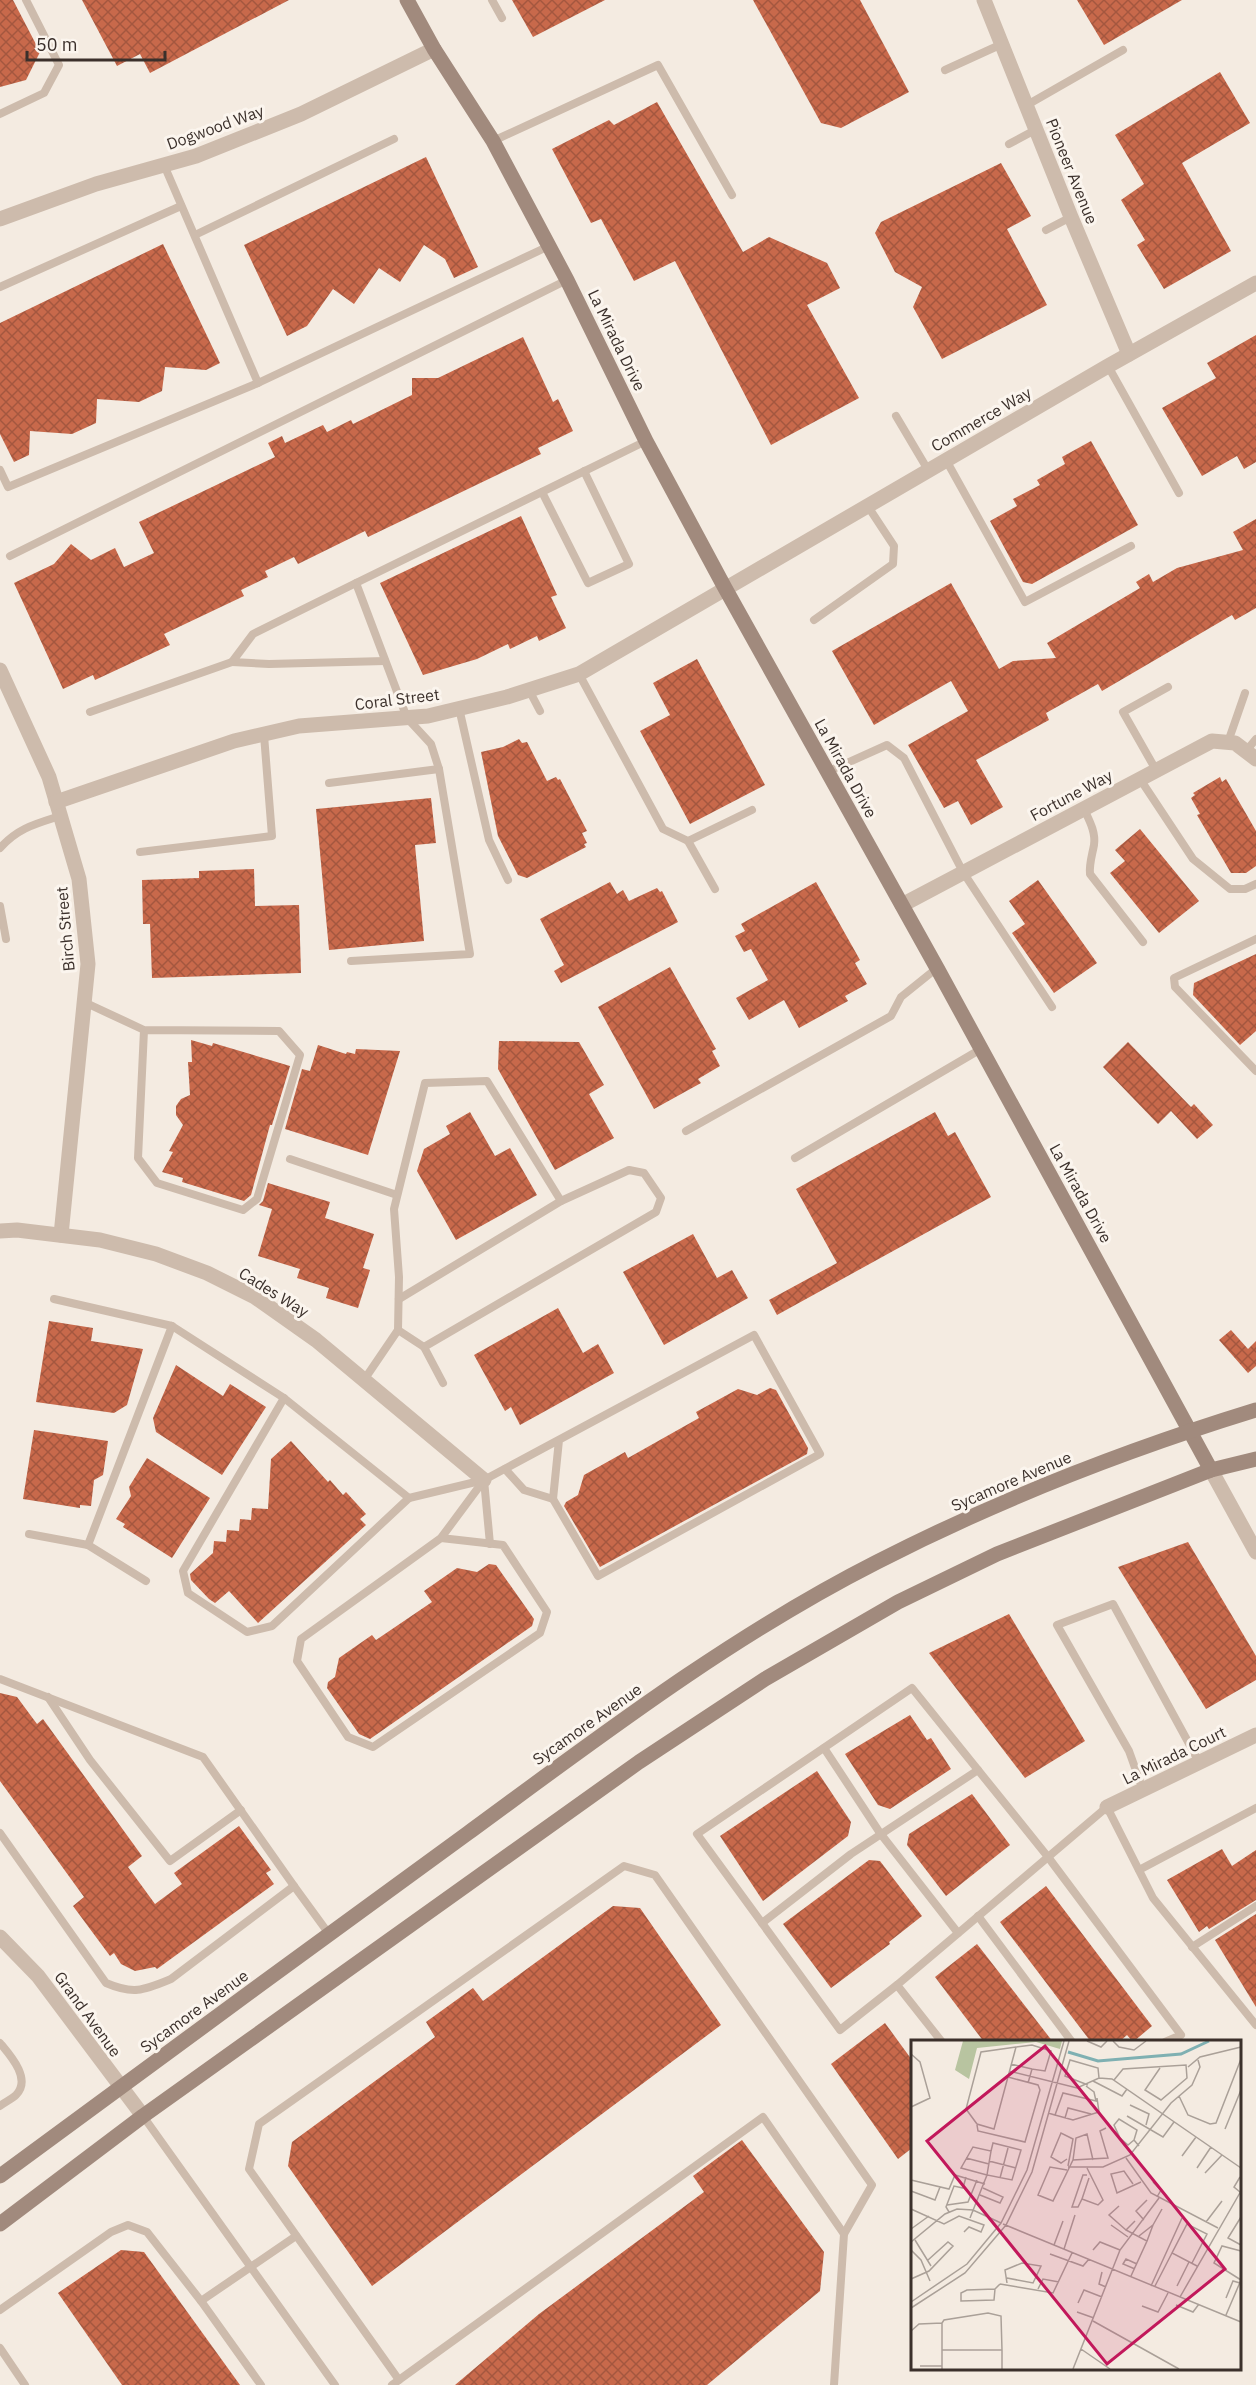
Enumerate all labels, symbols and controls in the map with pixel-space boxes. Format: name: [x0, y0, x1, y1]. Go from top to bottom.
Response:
scale bar: [27, 24, 165, 62]
text: 50 m: [36, 33, 78, 56]
street label: Dogwood Way: [164, 100, 266, 154]
street label: Pioneer Avenue: [1042, 115, 1102, 227]
street label: La Mirada Drive: [584, 286, 650, 394]
street label: Commerce Way: [927, 382, 1035, 456]
street label: Coral Street: [353, 684, 441, 714]
street label: La Mirada Drive: [810, 715, 882, 821]
street label: Fortune Way: [1026, 765, 1116, 825]
street label: Birch Street: [51, 886, 79, 972]
street label: La Mirada Drive: [1045, 1140, 1117, 1246]
street label: Cades Way: [235, 1263, 313, 1321]
street label: Sycamore Avenue: [948, 1447, 1074, 1515]
street label: Sycamore Avenue: [529, 1679, 646, 1769]
street label: La Mirada Court: [1119, 1721, 1229, 1789]
street label: Sycamore Avenue: [136, 1965, 252, 2057]
street label: Grand Avenue: [50, 1967, 126, 2061]
inset map: [911, 2040, 1241, 2370]

